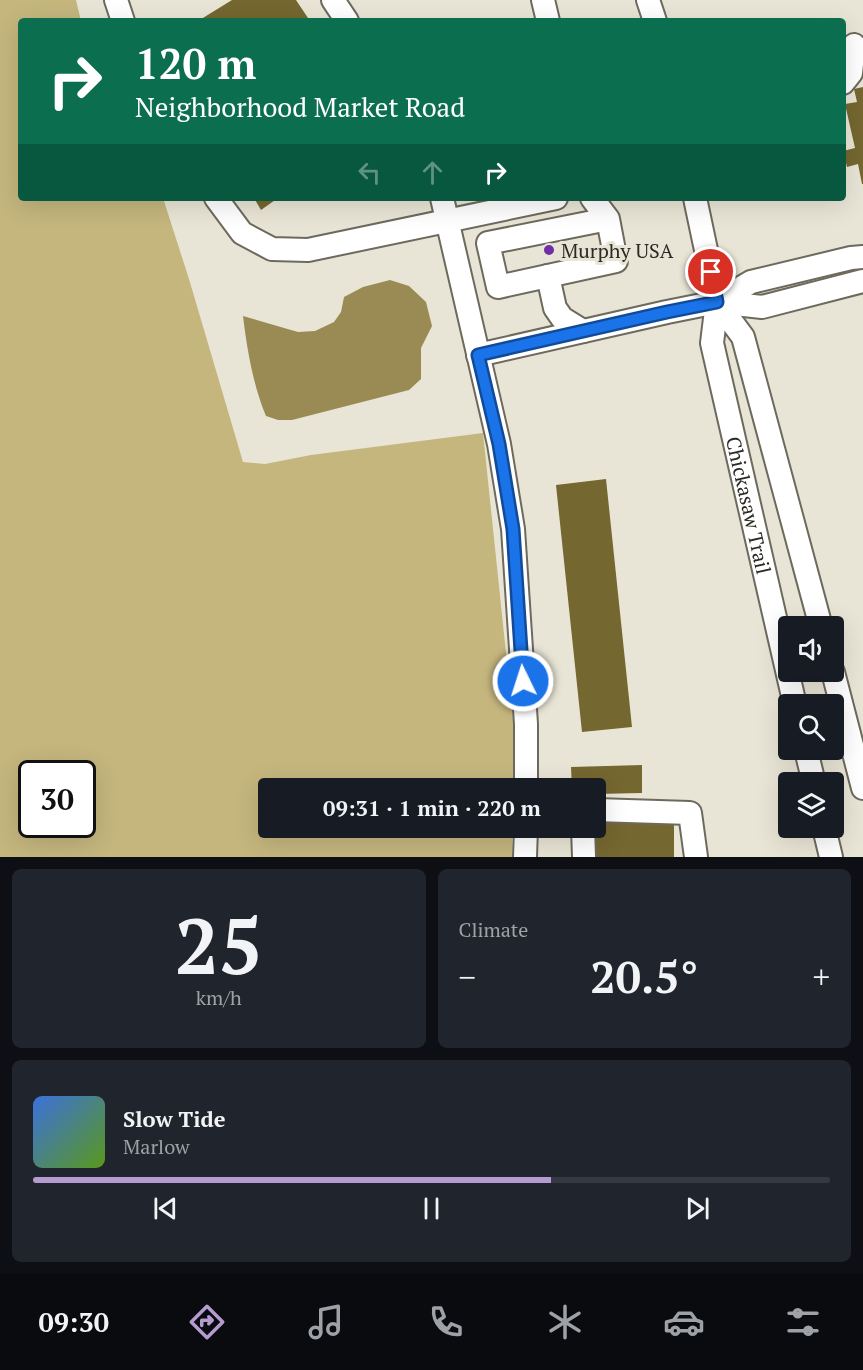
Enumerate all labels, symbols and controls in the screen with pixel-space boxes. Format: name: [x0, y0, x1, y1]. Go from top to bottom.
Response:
text: 120 m: [135, 35, 256, 91]
icon: right: [36, 42, 114, 120]
text: Neighborhood Market Road: [135, 89, 465, 125]
icon: left: [353, 156, 386, 189]
icon: ahead: [416, 156, 449, 189]
icon: right: [479, 156, 512, 189]
place label: Murphy USA: [561, 237, 674, 264]
marker: Murphy USA: [542, 243, 556, 257]
pin: [685, 246, 736, 297]
icon: arrive: [694, 255, 727, 288]
street label: Chickasaw Trail: [720, 434, 778, 577]
map controls: [778, 616, 844, 838]
button: sound: [778, 616, 844, 682]
position arrow: [491, 649, 555, 713]
button: search: [778, 694, 844, 760]
speed limit sign: 30: [18, 760, 96, 838]
button: layers: [778, 772, 844, 838]
text: 09:31 · 1 min · 220 m: [323, 793, 541, 822]
text: 25: [175, 893, 263, 996]
text: Climate: [459, 916, 528, 943]
text: 20.5°: [590, 946, 698, 1006]
text: −: [459, 955, 476, 998]
text: +: [812, 955, 830, 998]
text: km/h: [196, 984, 242, 1011]
text: Slow Tide: [123, 1104, 226, 1133]
text: Marlow: [123, 1133, 190, 1160]
icon: previous: [149, 1192, 182, 1225]
icon: pause: [415, 1192, 448, 1225]
icon: next: [681, 1192, 714, 1225]
icon: directions: [186, 1301, 228, 1343]
icon: music: [305, 1301, 347, 1343]
icon: phone: [425, 1301, 467, 1343]
icon: climate: [544, 1301, 586, 1343]
icon: car: [663, 1301, 705, 1343]
icon: filters: [782, 1301, 824, 1343]
text: 09:30: [39, 1304, 109, 1340]

